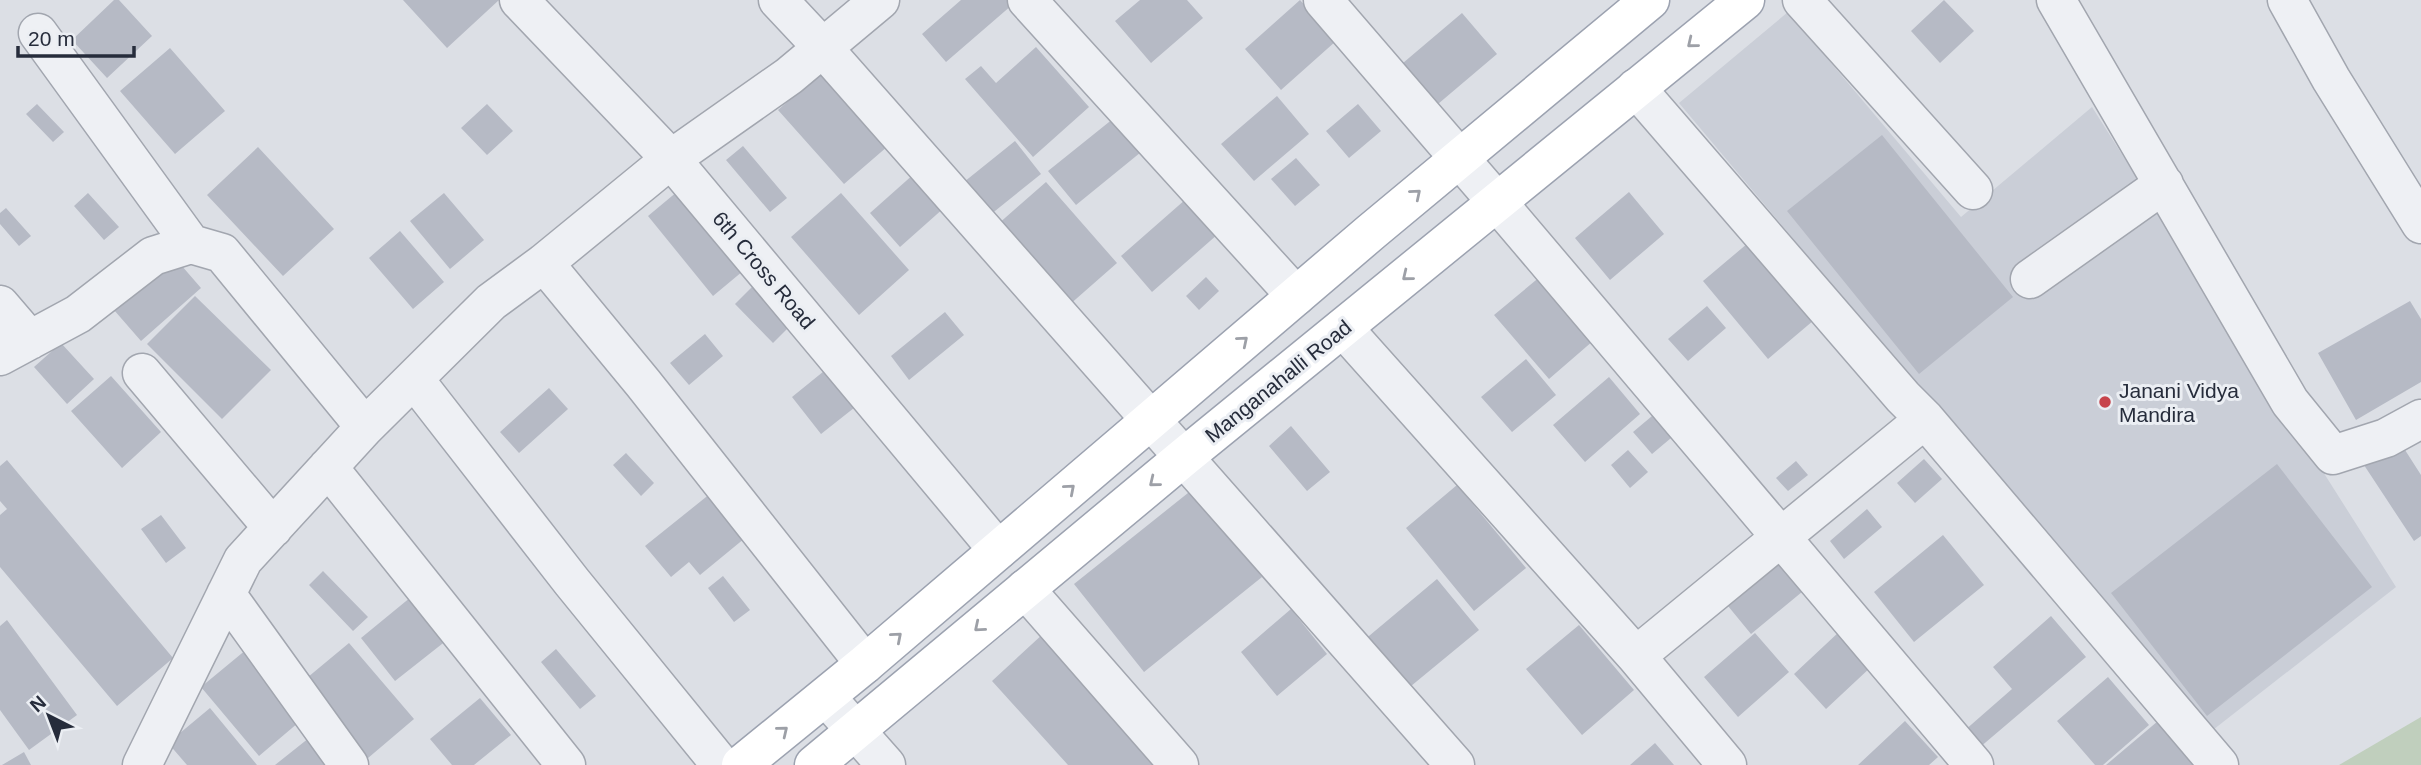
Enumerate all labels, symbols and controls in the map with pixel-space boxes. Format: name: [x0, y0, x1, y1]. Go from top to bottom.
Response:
scale bar: [18, 14, 133, 58]
text: 20 m: [28, 27, 75, 50]
one-way arrow: [1688, 35, 1701, 47]
one-way arrow: [1408, 190, 1421, 202]
street label: 6th Cross Road: [708, 207, 820, 333]
one-way arrow: [1402, 268, 1415, 280]
street label: Manganahalli Road: [1200, 315, 1356, 447]
one-way arrow: [1235, 337, 1248, 349]
place label: Janani Vidya Mandira: [2119, 379, 2239, 426]
marker: Janani Vidya Mandira: [2097, 394, 2113, 410]
one-way arrow: [1150, 473, 1162, 486]
one-way arrow: [1062, 485, 1075, 497]
one-way arrow: [975, 619, 988, 631]
one-way arrow: [889, 633, 902, 645]
north arrow: [14, 681, 84, 751]
text: N: [26, 691, 50, 716]
one-way arrow: [776, 726, 788, 739]

